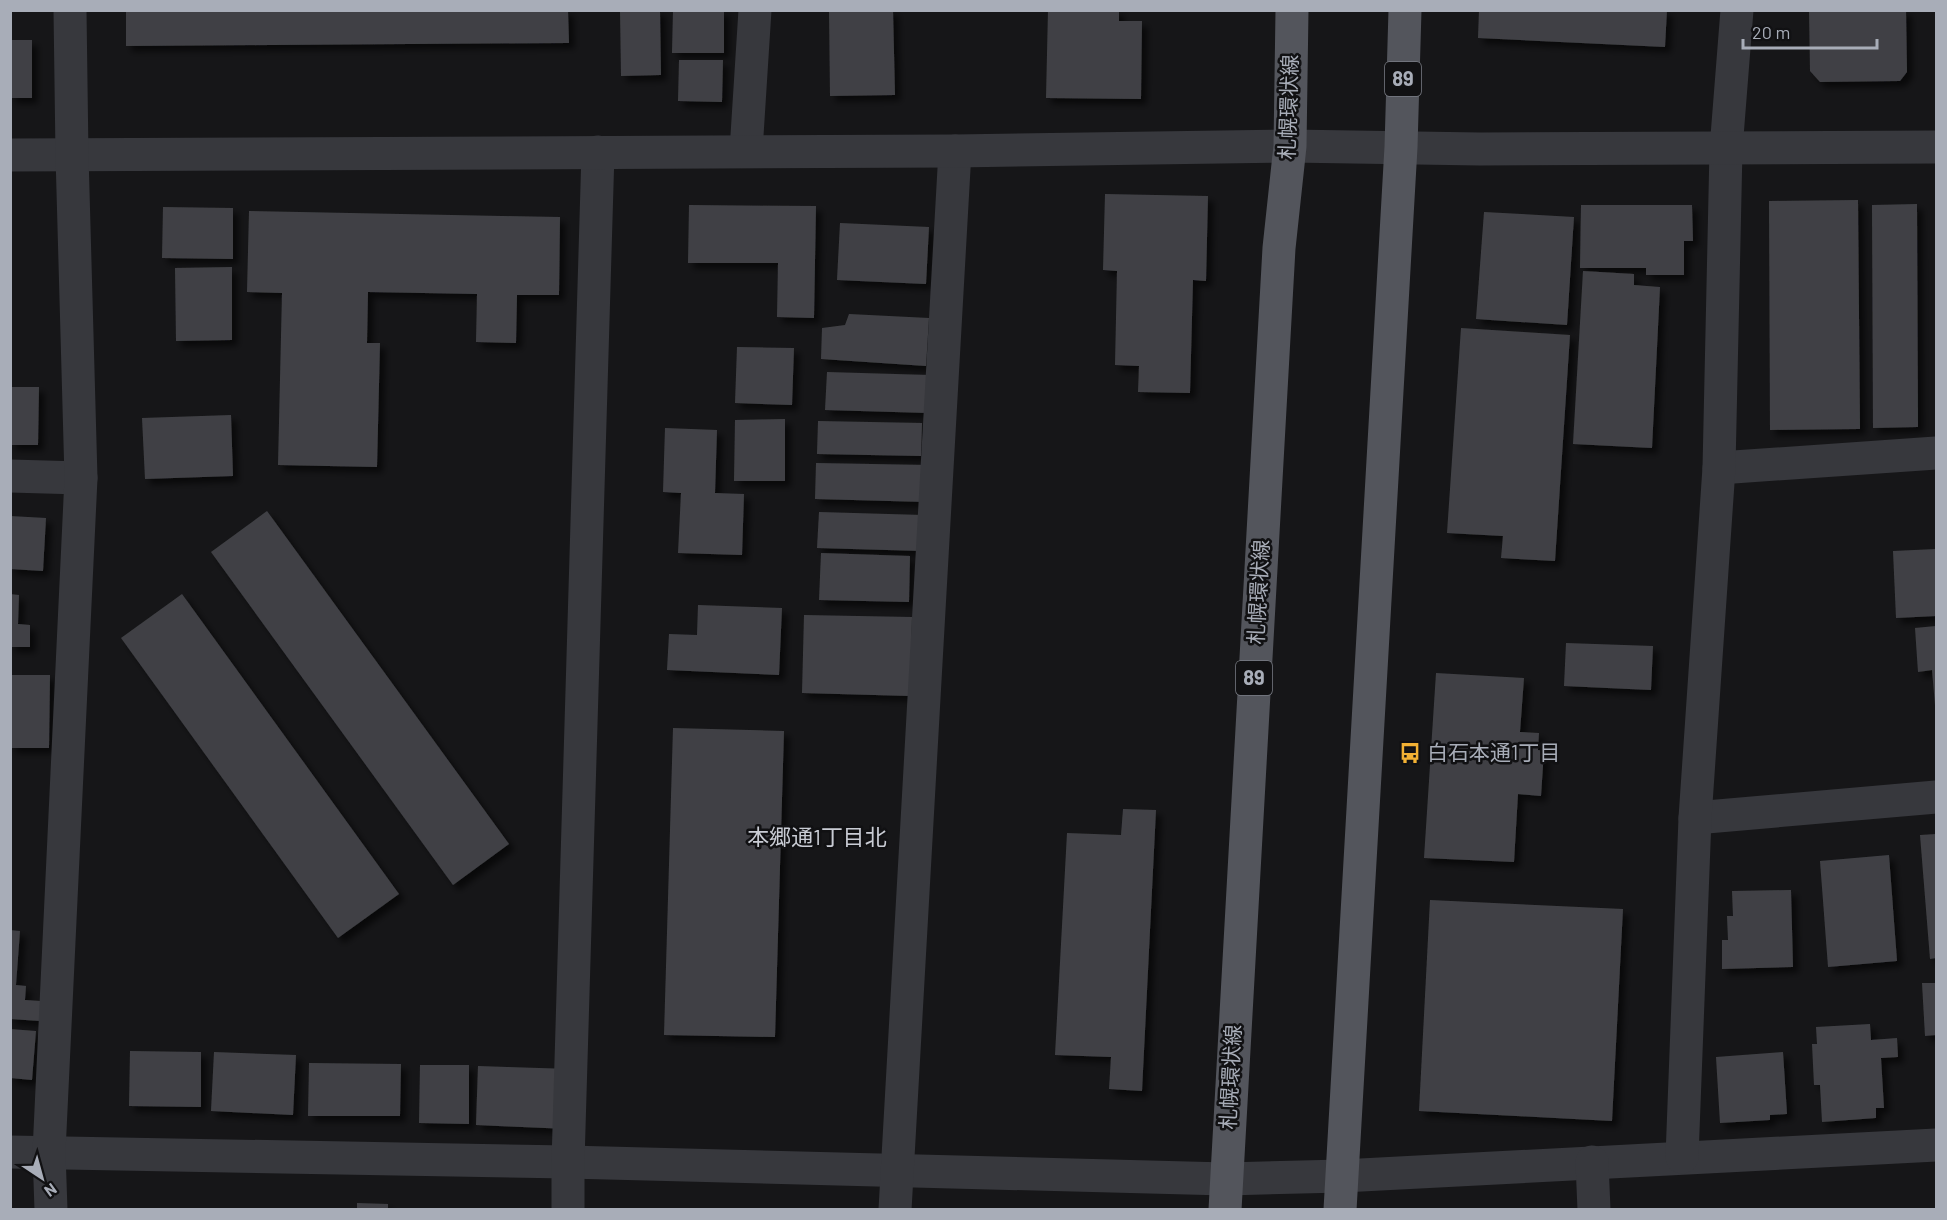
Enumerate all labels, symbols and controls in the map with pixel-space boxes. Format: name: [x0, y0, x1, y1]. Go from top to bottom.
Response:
scale bar: [1743, 12, 1876, 50]
text: 20 m: [1752, 21, 1790, 43]
street label: 札幌環状線: [1273, 54, 1302, 160]
road number: 89: [1385, 62, 1421, 96]
street label: 札幌環状線: [1242, 539, 1273, 645]
road number: 89: [1236, 661, 1272, 695]
place label: 白石本通1丁目: [1427, 739, 1560, 764]
bus stop icon: 白石本通1丁目: [1398, 741, 1422, 765]
district label: 本郷通1丁目北: [747, 823, 887, 849]
street label: 札幌環状線: [1214, 1024, 1245, 1130]
north arrow: [12, 1148, 72, 1208]
text: N: [41, 1180, 61, 1201]

